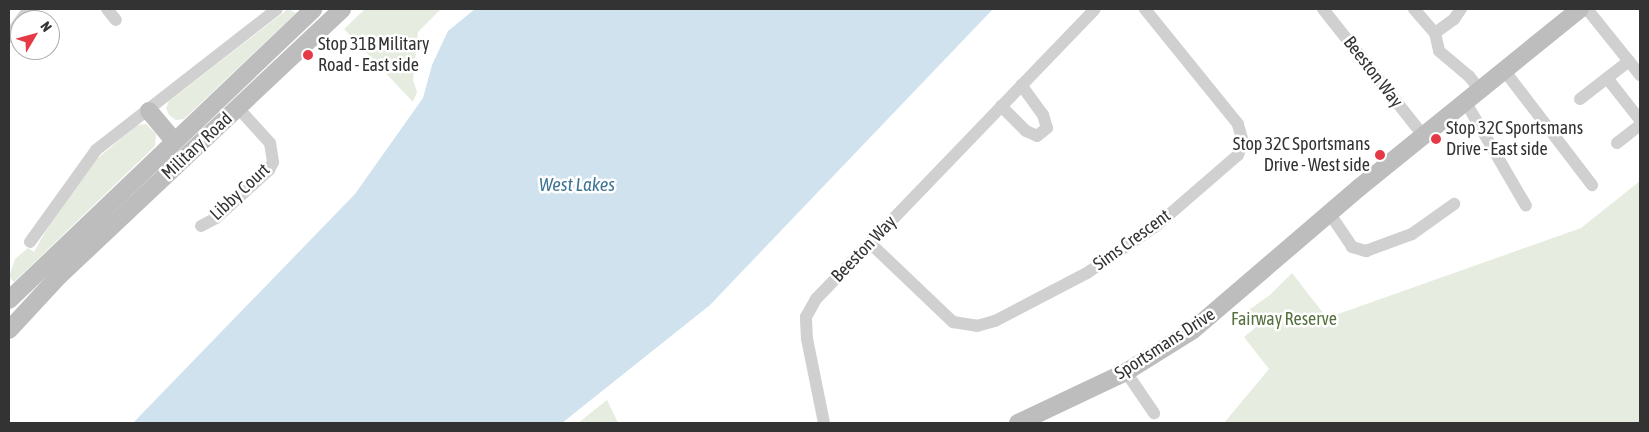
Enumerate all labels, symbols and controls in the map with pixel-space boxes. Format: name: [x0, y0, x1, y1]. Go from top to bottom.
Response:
north arrow: [10, 10, 60, 60]
text: N: [37, 18, 55, 35]
street label: Beeston Way: [1339, 32, 1407, 112]
place label: Stop 31B Military Road - East side: [318, 34, 429, 76]
marker: Stop 31B Military Road - East side: [302, 49, 314, 61]
street label: Military Road: [157, 108, 237, 184]
place label: Stop 32C Sportsmans Drive - East side: [1446, 118, 1583, 160]
marker: Stop 32C Sportsmans Drive - East side: [1430, 133, 1442, 145]
place label: Stop 32C Sportsmans Drive - West side: [1233, 134, 1370, 176]
marker: Stop 32C Sportsmans Drive - West side: [1374, 149, 1386, 161]
street label: Libby Court: [206, 159, 274, 225]
water label: West Lakes: [539, 174, 615, 196]
street label: Sims Crescent: [1089, 205, 1175, 275]
street label: Beeston Way: [827, 211, 901, 287]
street label: Sportsmans Drive: [1111, 304, 1219, 384]
park label: Fairway Reserve: [1231, 308, 1337, 330]

